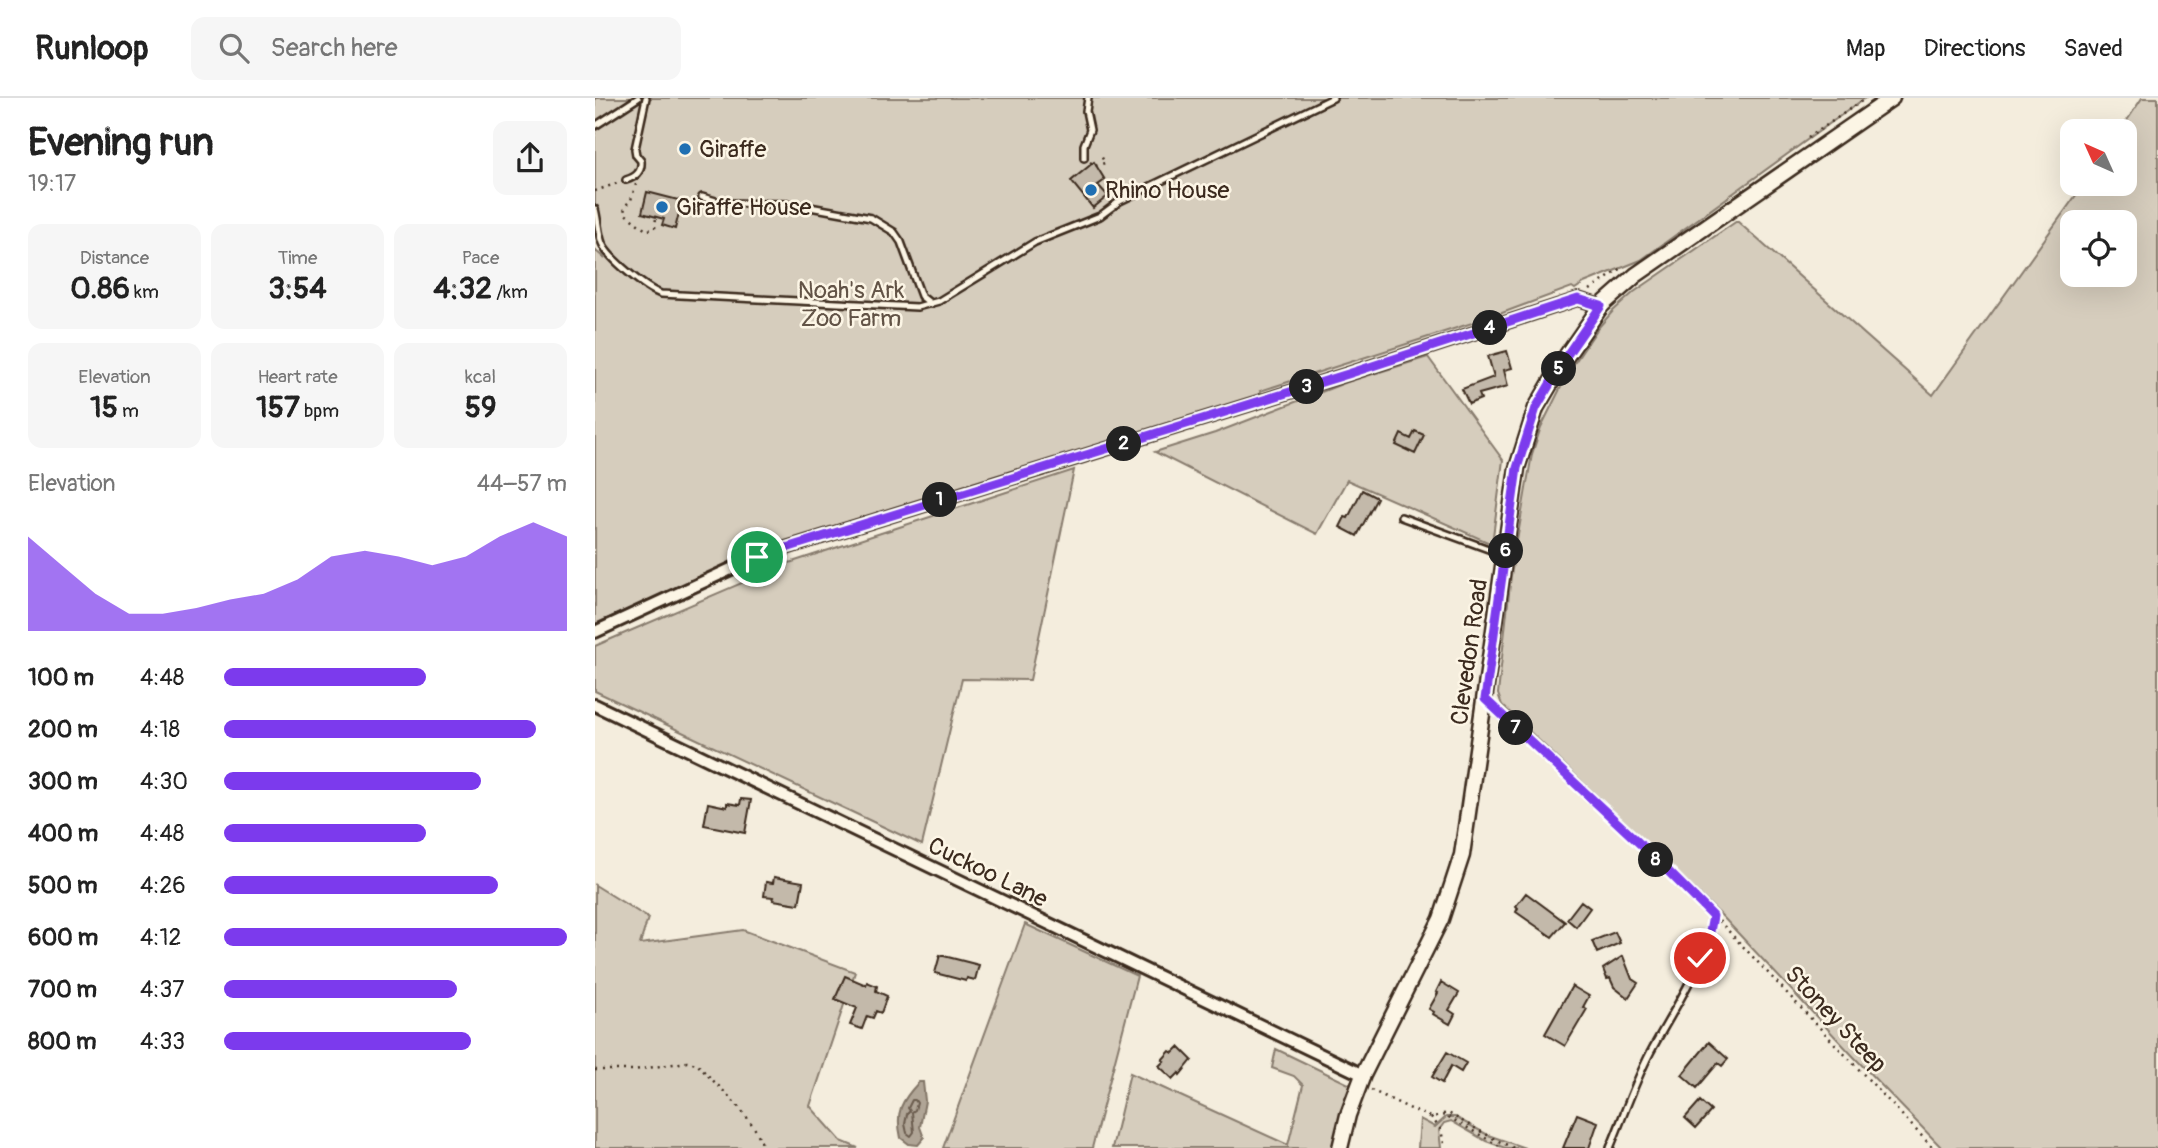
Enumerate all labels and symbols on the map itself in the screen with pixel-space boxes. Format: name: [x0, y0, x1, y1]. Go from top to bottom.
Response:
north arrow: [2060, 119, 2137, 196]
place label: Giraffe: [699, 135, 767, 164]
marker: Giraffe: [677, 141, 693, 157]
place label: Rhino House: [1105, 176, 1229, 205]
marker: Rhino House: [1083, 182, 1099, 198]
place label: Giraffe House: [676, 193, 812, 222]
marker: Giraffe House: [654, 199, 670, 215]
park label: Noah's Ark Zoo Farm: [798, 276, 904, 333]
pin: 4: [1473, 310, 1507, 345]
pin: 5: [1541, 352, 1577, 386]
pin: 3: [1289, 370, 1325, 404]
pin: 2: [1107, 426, 1141, 462]
pin: 1: [923, 482, 957, 518]
pin: [727, 527, 787, 587]
pin: 6: [1489, 533, 1523, 568]
street label: Clevedon Road: [1445, 577, 1494, 727]
pin: 7: [1499, 710, 1534, 746]
street label: Cuckoo Lane: [923, 831, 1052, 914]
pin: 8: [1639, 842, 1673, 878]
pin: [1670, 928, 1730, 988]
street label: Stoney Steep: [1779, 960, 1893, 1079]

